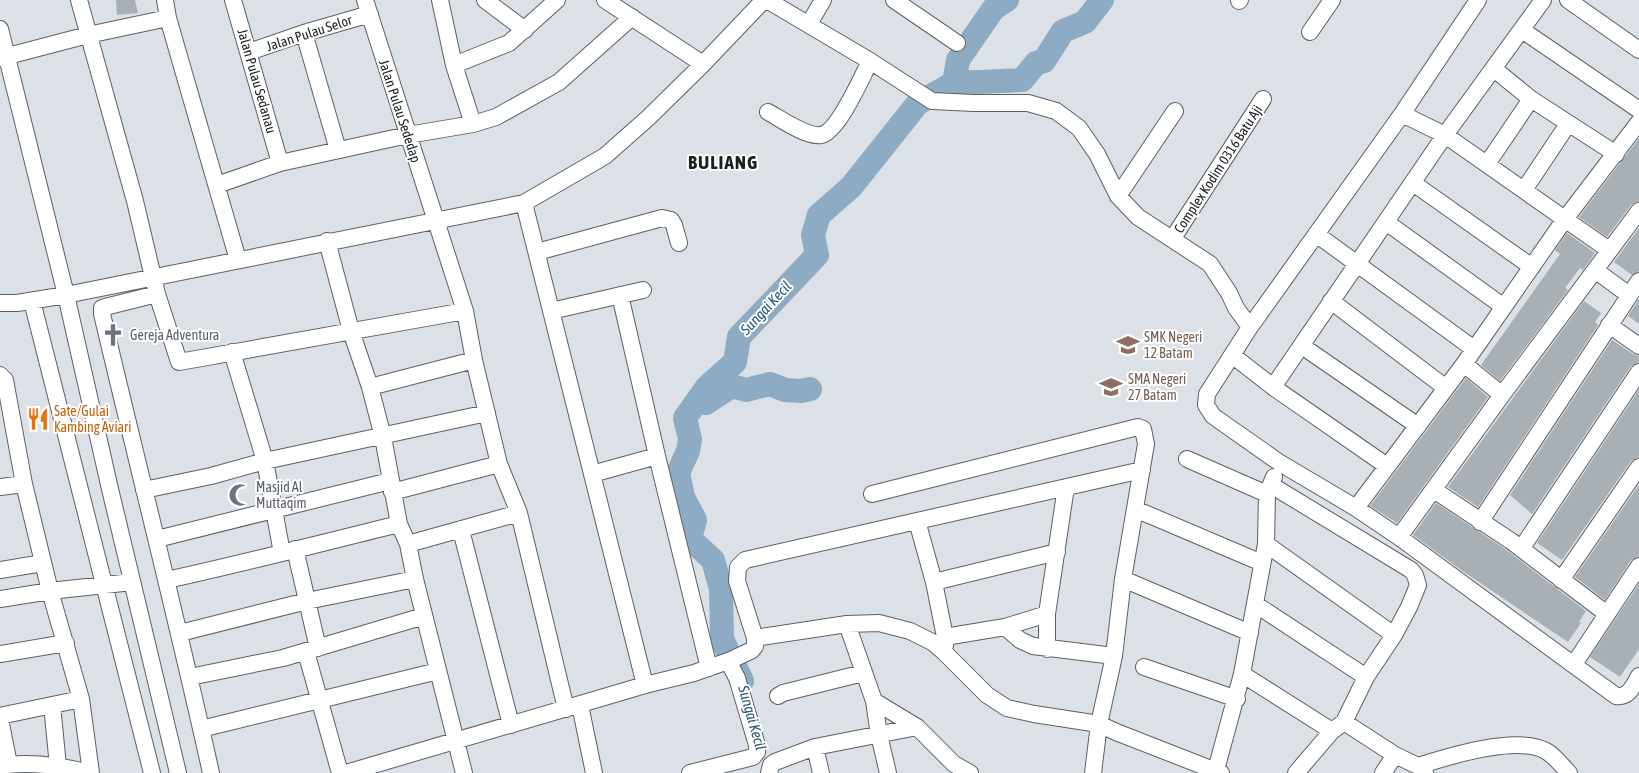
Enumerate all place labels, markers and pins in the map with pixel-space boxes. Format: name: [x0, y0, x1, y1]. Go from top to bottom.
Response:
church icon: Gereja Adventura: [100, 322, 126, 348]
place label: Gereja Adventura: [130, 327, 219, 343]
place label: SMK Negeri 12 Batam: [1144, 329, 1202, 361]
school or university icon: SMK Negeri 12 Batam: [1115, 332, 1141, 358]
place label: SMA Negeri 27 Batam: [1128, 371, 1186, 403]
school or university icon: SMA Negeri 27 Batam: [1098, 374, 1124, 400]
place label: Sate/Gulai Kambing Aviari: [54, 403, 131, 435]
restaurant icon: Sate/Gulai Kambing Aviari: [25, 406, 51, 432]
place label: Masjid Al Muttaqim: [256, 479, 307, 511]
mosque icon: Masjid Al Muttaqim: [227, 482, 253, 508]

